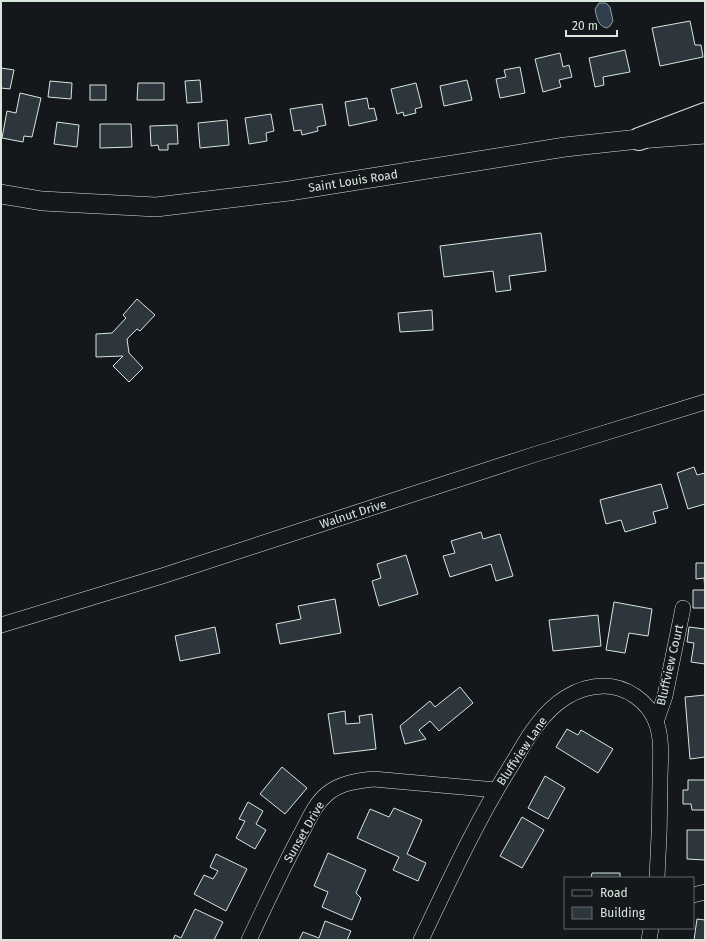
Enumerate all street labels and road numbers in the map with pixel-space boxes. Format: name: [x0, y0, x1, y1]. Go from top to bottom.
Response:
street label: Saint Louis Road: [307, 167, 399, 195]
street label: Walnut Drive: [318, 497, 388, 531]
street label: Bluffview Court: [654, 622, 686, 707]
street label: Bluffview Lane: [494, 714, 550, 788]
street label: Sunset Drive: [281, 799, 327, 865]

